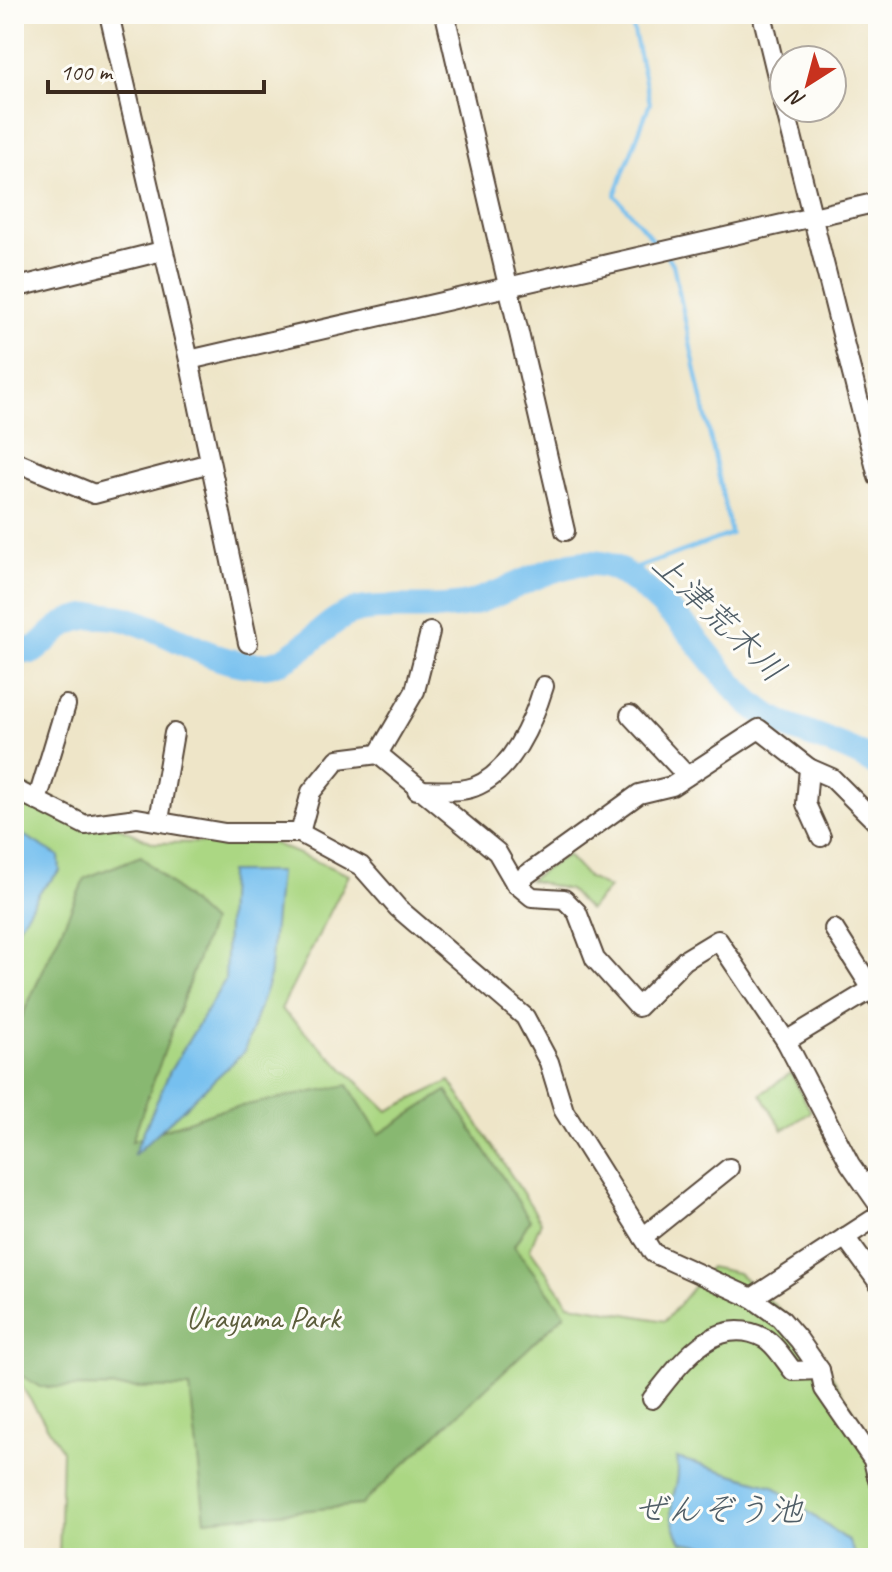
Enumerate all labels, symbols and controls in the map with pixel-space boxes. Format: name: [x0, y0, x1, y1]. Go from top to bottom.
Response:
scale bar: [48, 44, 264, 94]
north arrow: [768, 44, 848, 124]
text: 100 m: [60, 57, 114, 87]
text: N: [780, 82, 811, 115]
water label: 上津荒木川: [643, 542, 795, 692]
park label: Urayama Park: [186, 1297, 343, 1338]
water label: ぜんぞう池: [633, 1488, 804, 1531]

